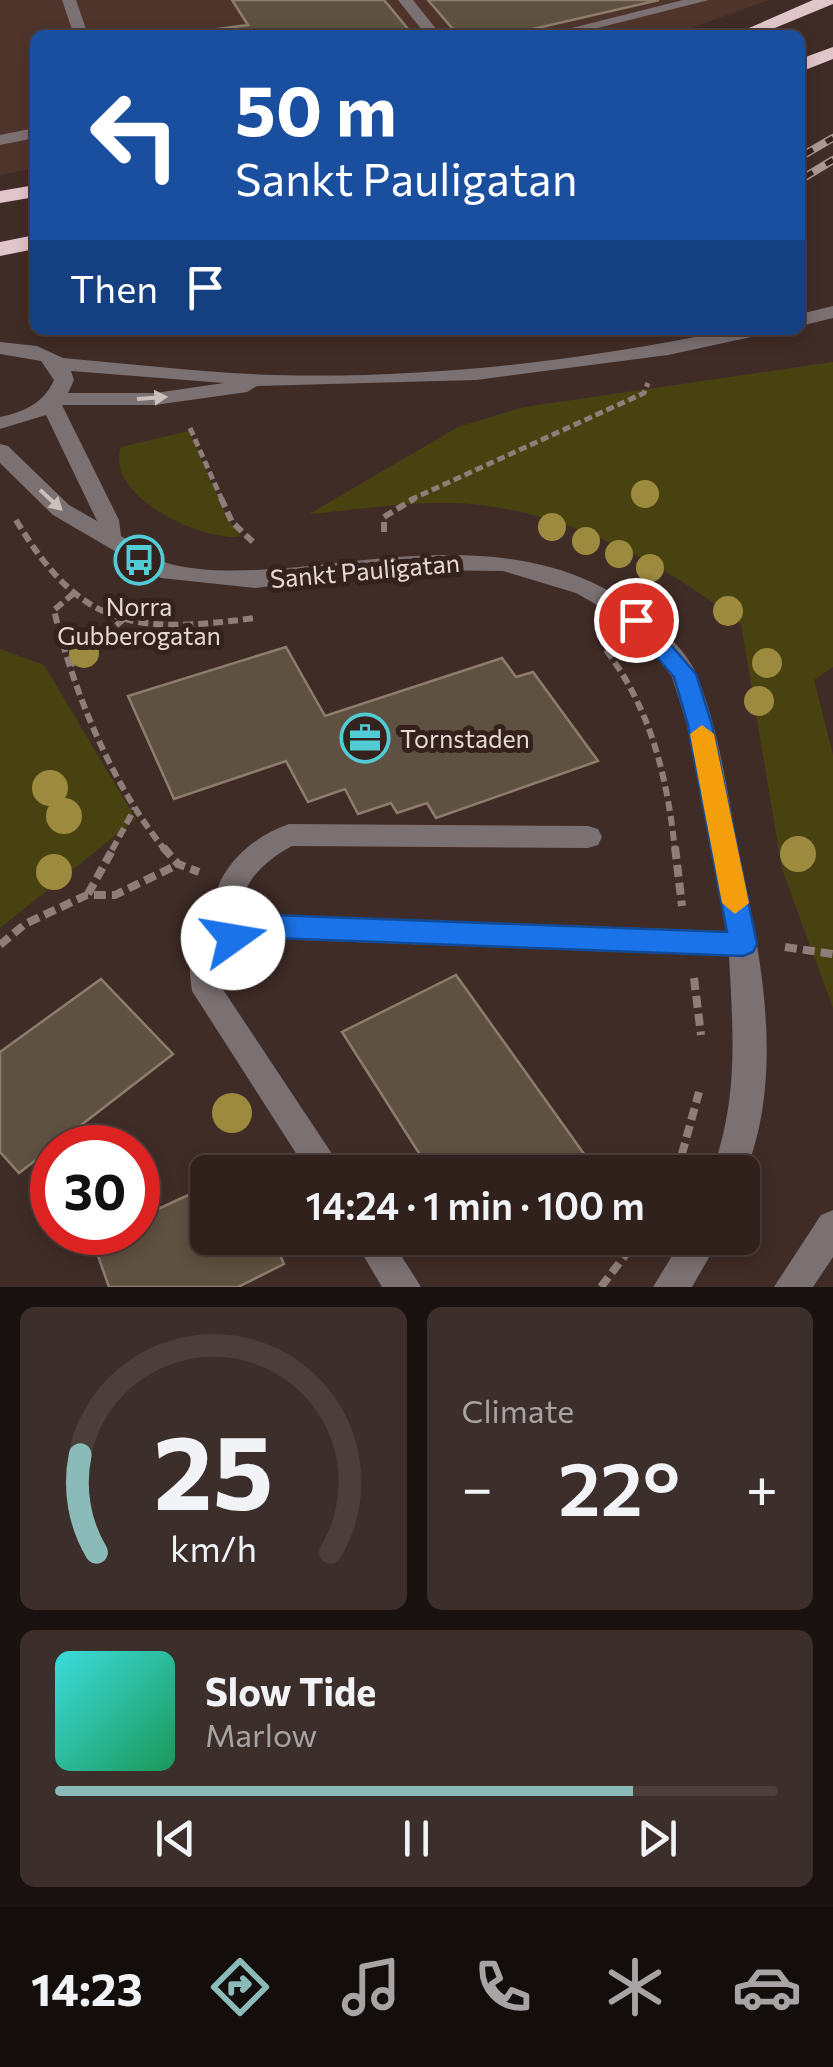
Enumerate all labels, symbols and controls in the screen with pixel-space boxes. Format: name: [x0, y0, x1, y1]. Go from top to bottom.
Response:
text: 50 m: [235, 65, 397, 150]
icon: left: [70, 70, 200, 200]
text: Sankt Pauligatan: [235, 150, 577, 205]
icon: arrive: [178, 260, 233, 315]
text: Then: [70, 264, 158, 311]
one-way arrow: [137, 390, 169, 406]
one-way arrow: [39, 488, 63, 511]
bus stop icon: Norra Gubberogatan: [113, 534, 165, 586]
street label: Sankt Pauligatan: [269, 547, 461, 593]
pin: [594, 578, 679, 663]
place label: Norra Gubberogatan: [57, 591, 221, 650]
icon: arrive: [609, 593, 664, 648]
office icon: Tornstaden: [339, 712, 391, 764]
place label: Tornstaden: [400, 723, 530, 753]
position arrow: [181, 886, 285, 990]
speed limit sign: 30: [30, 1125, 160, 1255]
text: 14:24 · 1 min · 100 m: [305, 1181, 645, 1228]
text: Climate: [462, 1390, 574, 1430]
text: 25: [153, 1404, 273, 1531]
text: 22°: [558, 1440, 680, 1531]
text: −: [462, 1452, 493, 1519]
text: +: [746, 1452, 778, 1519]
text: km/h: [170, 1526, 257, 1569]
text: Slow Tide: [205, 1667, 376, 1714]
text: Marlow: [205, 1714, 317, 1754]
icon: previous: [148, 1811, 203, 1866]
icon: pause: [389, 1811, 444, 1866]
icon: next: [630, 1811, 685, 1866]
icon: directions: [205, 1952, 275, 2022]
icon: music: [336, 1952, 406, 2022]
icon: phone: [468, 1952, 538, 2022]
icon: climate: [600, 1952, 670, 2022]
icon: car: [732, 1952, 802, 2022]
text: 14:23: [31, 1960, 143, 2015]

